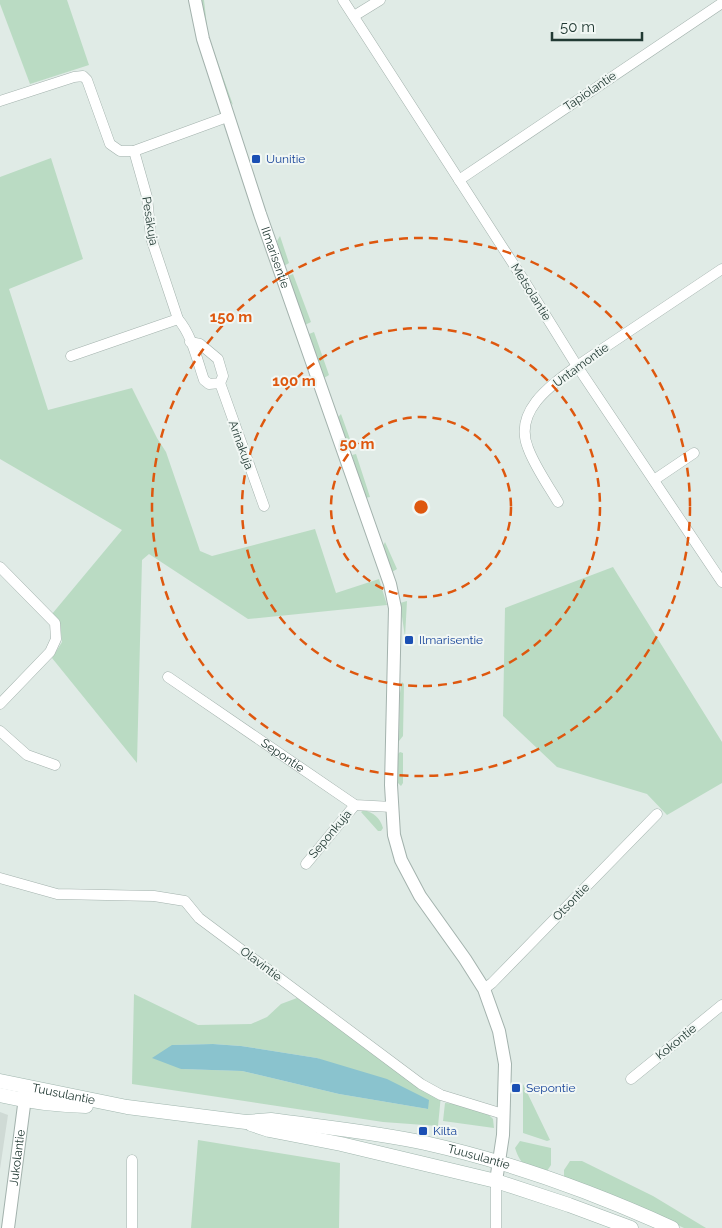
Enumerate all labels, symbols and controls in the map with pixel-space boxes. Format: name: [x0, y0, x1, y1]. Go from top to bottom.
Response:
scale bar: [552, 10, 642, 42]
text: 50 m: [560, 18, 595, 36]
street label: Tapiolantie: [561, 68, 619, 114]
place label: Uunitie: [266, 152, 305, 166]
marker: Uunitie: [250, 153, 262, 165]
street label: Pesäkuja: [139, 195, 161, 247]
street label: Ilmarisentie: [258, 225, 293, 290]
street label: Metsolantie: [508, 261, 554, 323]
text: 150 m: [210, 308, 252, 326]
street label: Untamontie: [550, 340, 612, 390]
text: 100 m: [272, 372, 316, 390]
street label: Arinakuja: [226, 419, 256, 471]
text: 50 m: [339, 435, 375, 453]
centre of rings: [412, 498, 430, 516]
place label: Ilmarisentie: [419, 633, 483, 647]
marker: Ilmarisentie: [403, 634, 415, 646]
street label: Sepontie: [258, 736, 307, 775]
street label: Seponkuja: [306, 807, 354, 861]
street label: Otsontie: [550, 880, 592, 924]
street label: Olavintie: [238, 944, 284, 984]
street label: Kokontie: [653, 1021, 699, 1063]
street label: Tuusulantie: [31, 1081, 96, 1107]
place label: Sepontie: [526, 1081, 576, 1095]
marker: Sepontie: [510, 1082, 522, 1094]
place label: Kilta: [433, 1124, 457, 1138]
marker: Kilta: [417, 1125, 429, 1137]
street label: Jukolantie: [7, 1129, 28, 1187]
street label: Tuusulantie: [446, 1142, 512, 1172]

